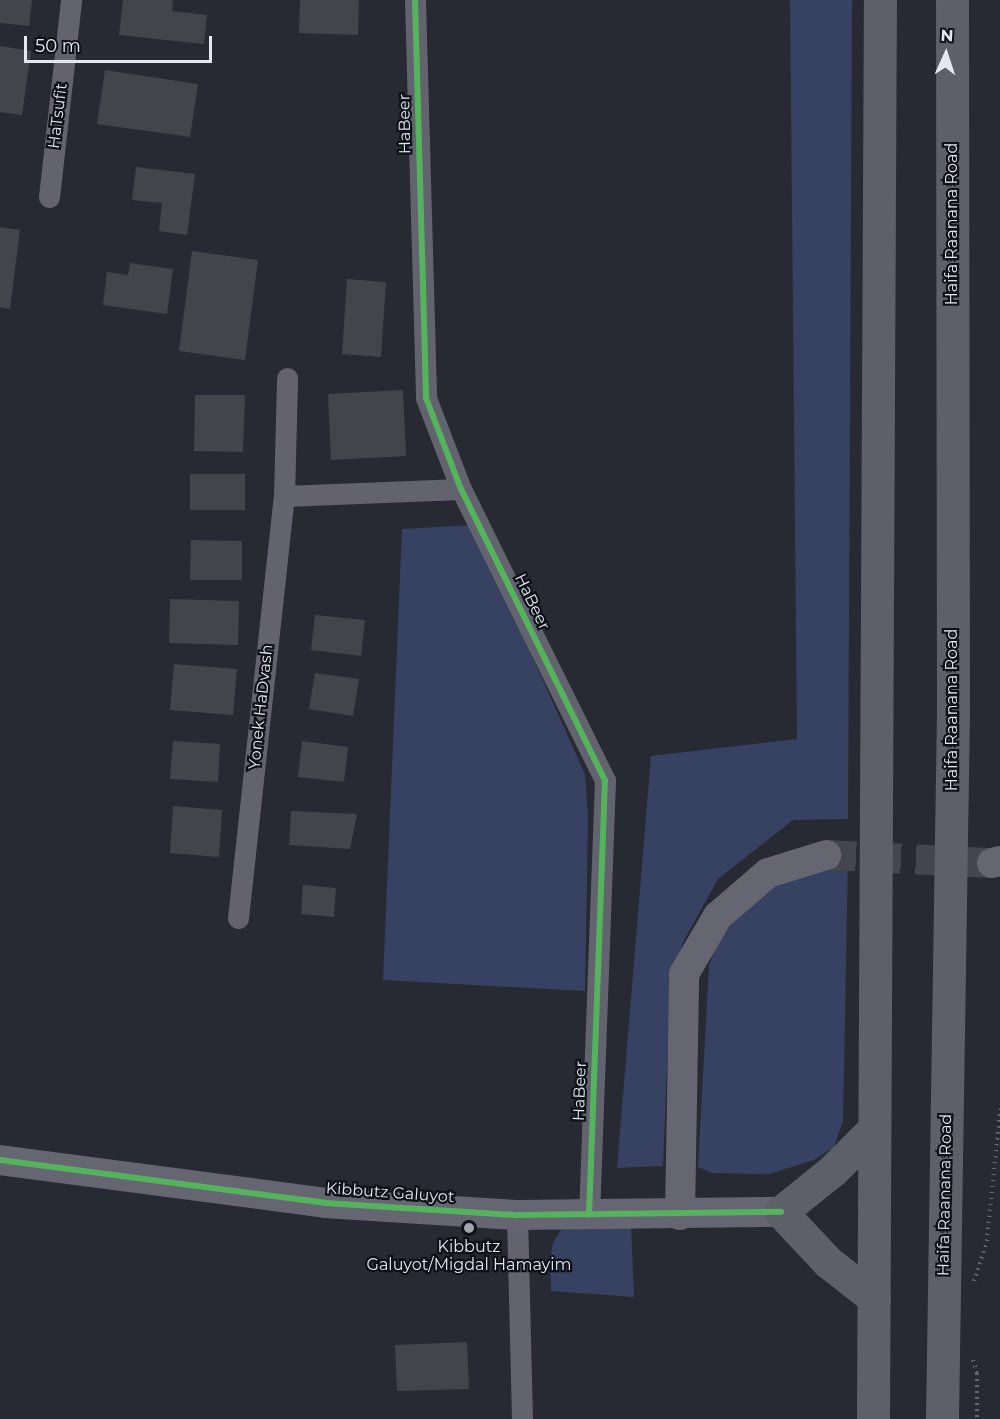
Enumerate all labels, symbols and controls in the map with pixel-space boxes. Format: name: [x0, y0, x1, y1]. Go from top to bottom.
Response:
scale bar: [27, 24, 214, 62]
north arrow: [916, 24, 976, 84]
text: N: [940, 26, 954, 45]
text: 50 m: [35, 35, 81, 57]
street label: HaTsufit: [44, 82, 72, 150]
street label: HaBeer: [395, 94, 415, 154]
street label: Haifa Raanana Road: [942, 143, 962, 305]
street label: HaBeer: [510, 571, 554, 633]
street label: Haifa Raanana Road: [942, 629, 962, 791]
street label: Yonek HaDvash: [245, 644, 277, 770]
street label: HaBeer: [569, 1061, 591, 1121]
street label: Haifa Raanana Road: [934, 1114, 956, 1276]
street label: Kibbutz Galuyot: [325, 1179, 455, 1207]
marker: Kibbutz Galuyot/Migdal Hamayim: [462, 1221, 476, 1235]
place label: Kibbutz Galuyot/Migdal Hamayim: [367, 1237, 571, 1275]

